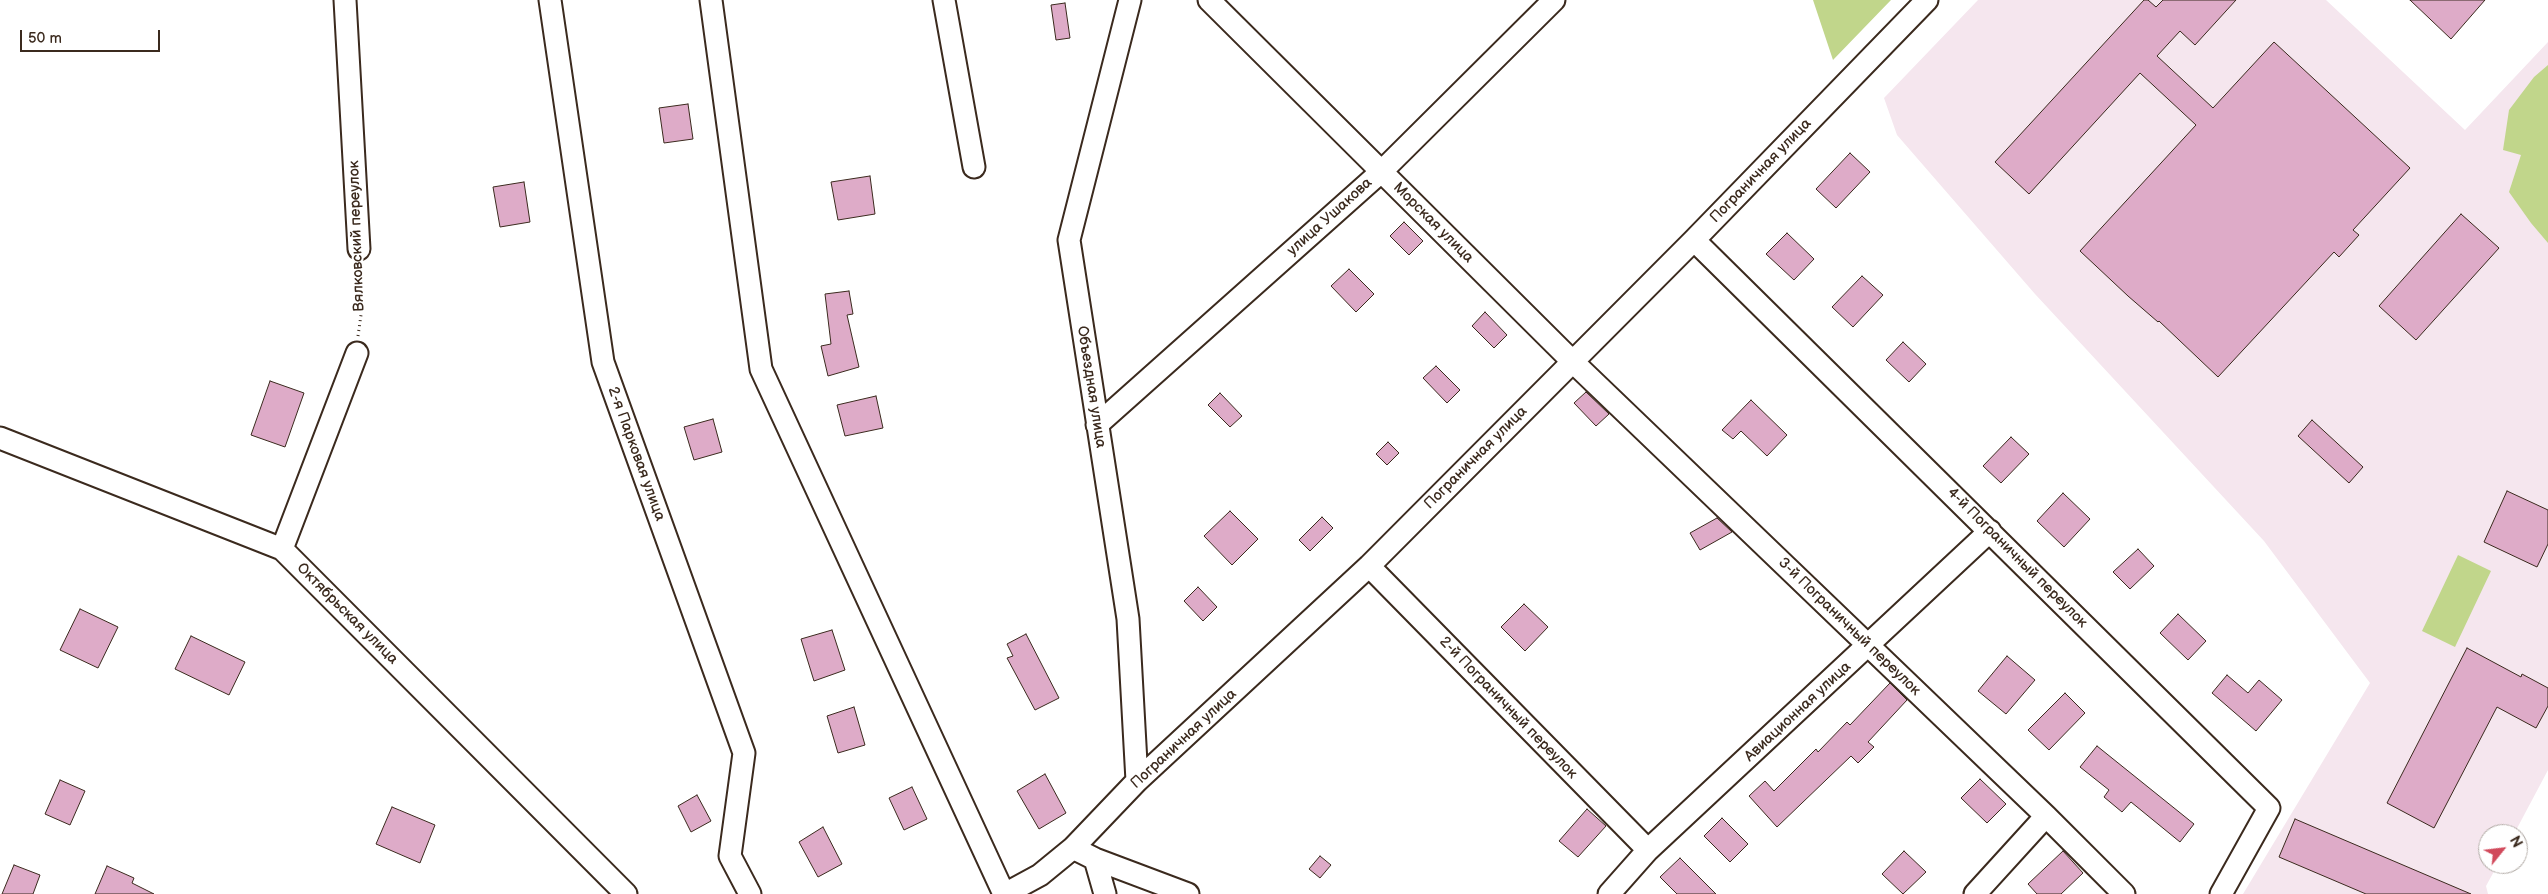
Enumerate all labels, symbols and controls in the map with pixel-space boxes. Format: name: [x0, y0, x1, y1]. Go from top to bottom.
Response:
scale bar: [22, 20, 162, 52]
text: 50 m: [28, 29, 62, 48]
street label: Пограничная улица: [1707, 115, 1815, 227]
street label: Вялковский переулок: [345, 160, 369, 312]
street label: улица Ушакова: [1284, 174, 1376, 260]
street label: Морская улица: [1389, 179, 1477, 267]
street label: Объездная улица: [1072, 325, 1110, 449]
street label: 2-я Парковая улица: [603, 384, 669, 524]
street label: Пограничная улица: [1421, 403, 1531, 513]
street label: 4-й Пограничный переулок: [1943, 484, 2091, 632]
street label: 3-й Пограничный переулок: [1774, 554, 1924, 700]
street label: Октябрьская улица: [293, 560, 401, 668]
street label: 2-й Пограничный переулок: [1435, 633, 1581, 783]
street label: Авиационная улица: [1741, 658, 1855, 766]
street label: Пограничная улица: [1127, 685, 1241, 793]
north arrow: [2478, 824, 2528, 874]
text: N: [2506, 833, 2526, 851]

